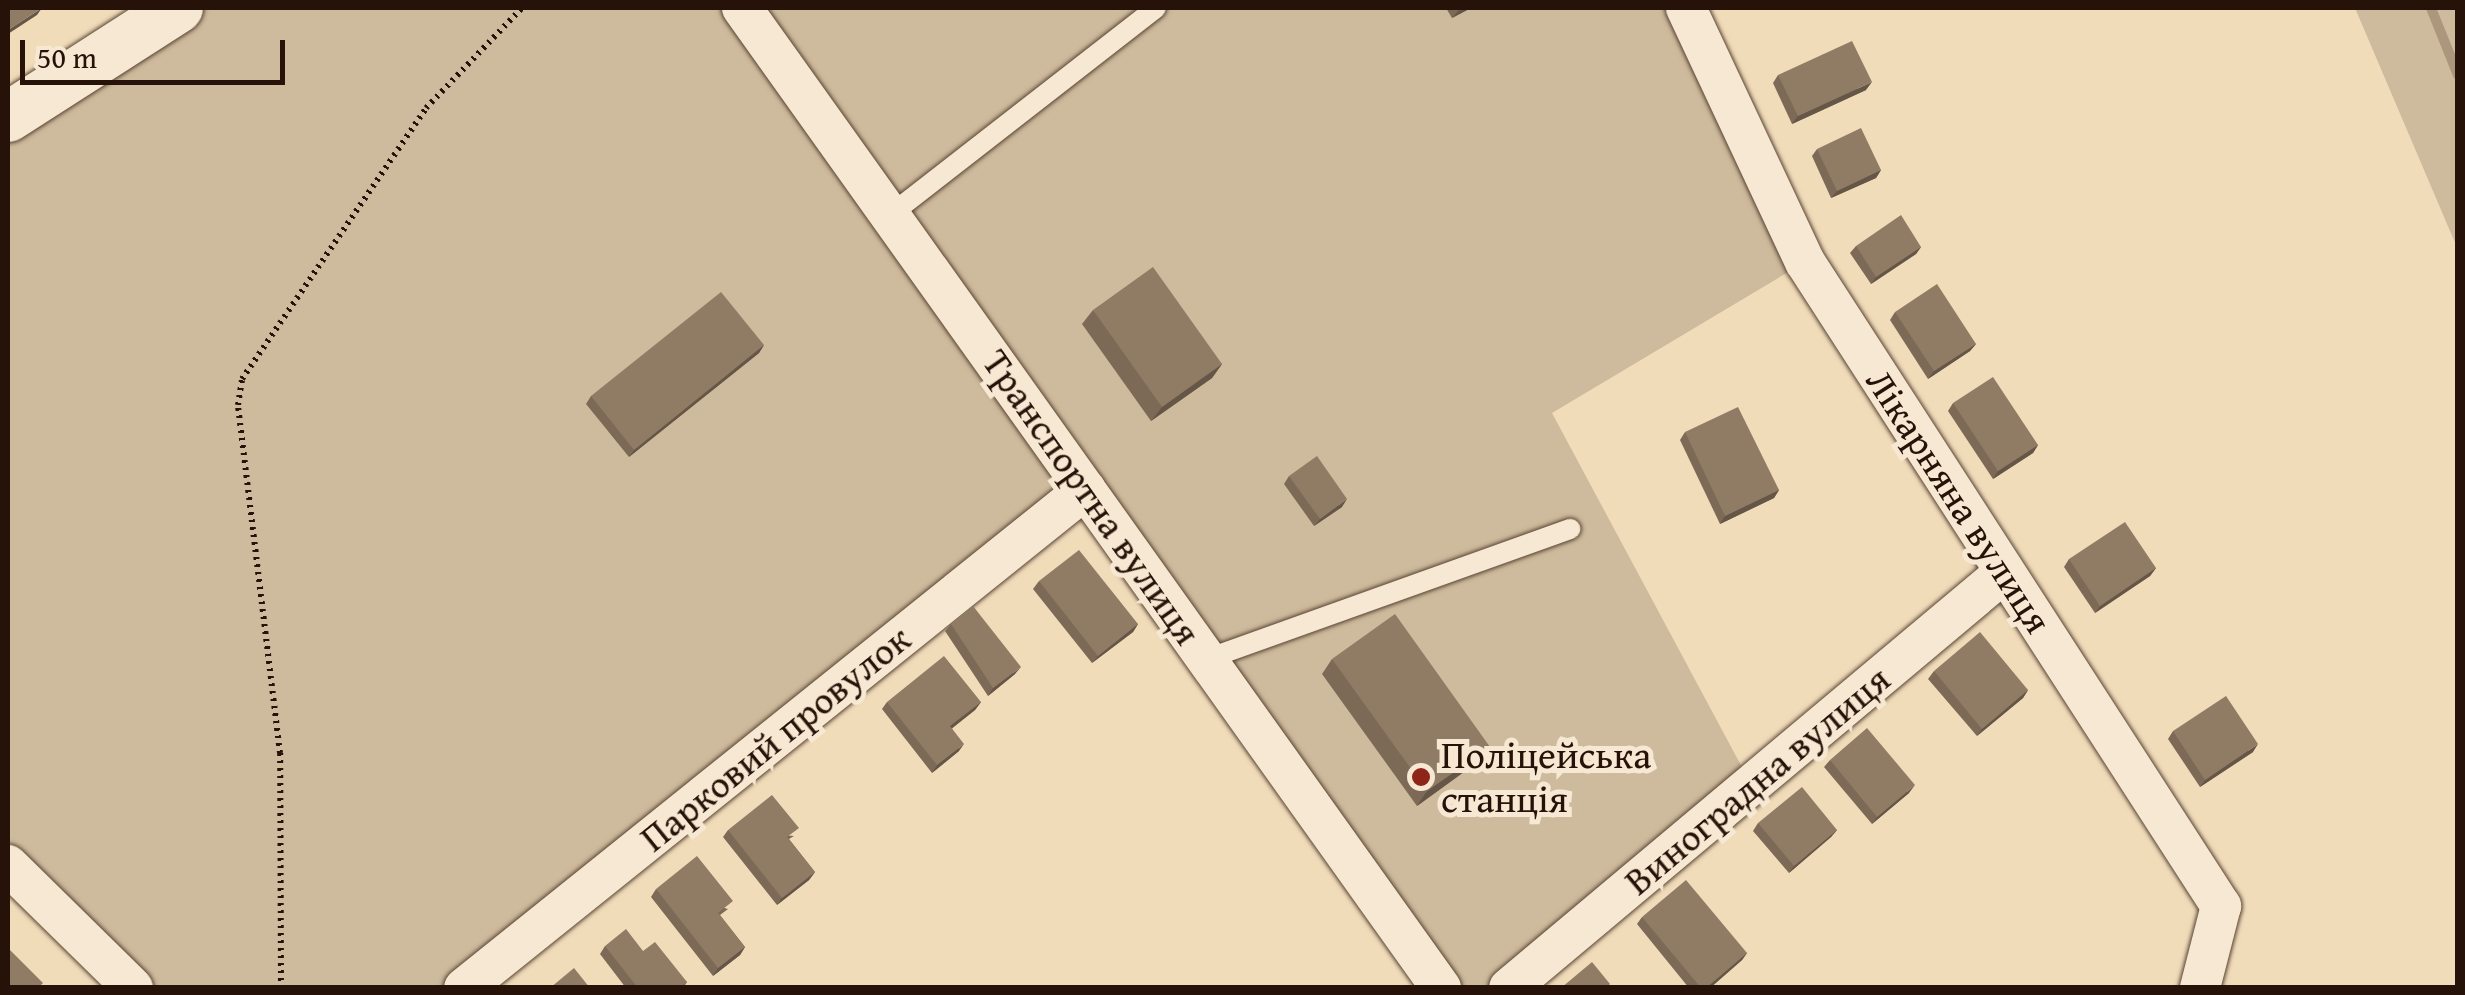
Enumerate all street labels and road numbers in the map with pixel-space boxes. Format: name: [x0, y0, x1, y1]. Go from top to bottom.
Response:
street label: Транспортна вулиця: [973, 341, 1211, 653]
street label: Лікарняна вулиця: [1857, 361, 2061, 641]
street label: Парковий провулок: [631, 615, 919, 861]
street label: Виноградна вулиця: [1615, 656, 1899, 904]

